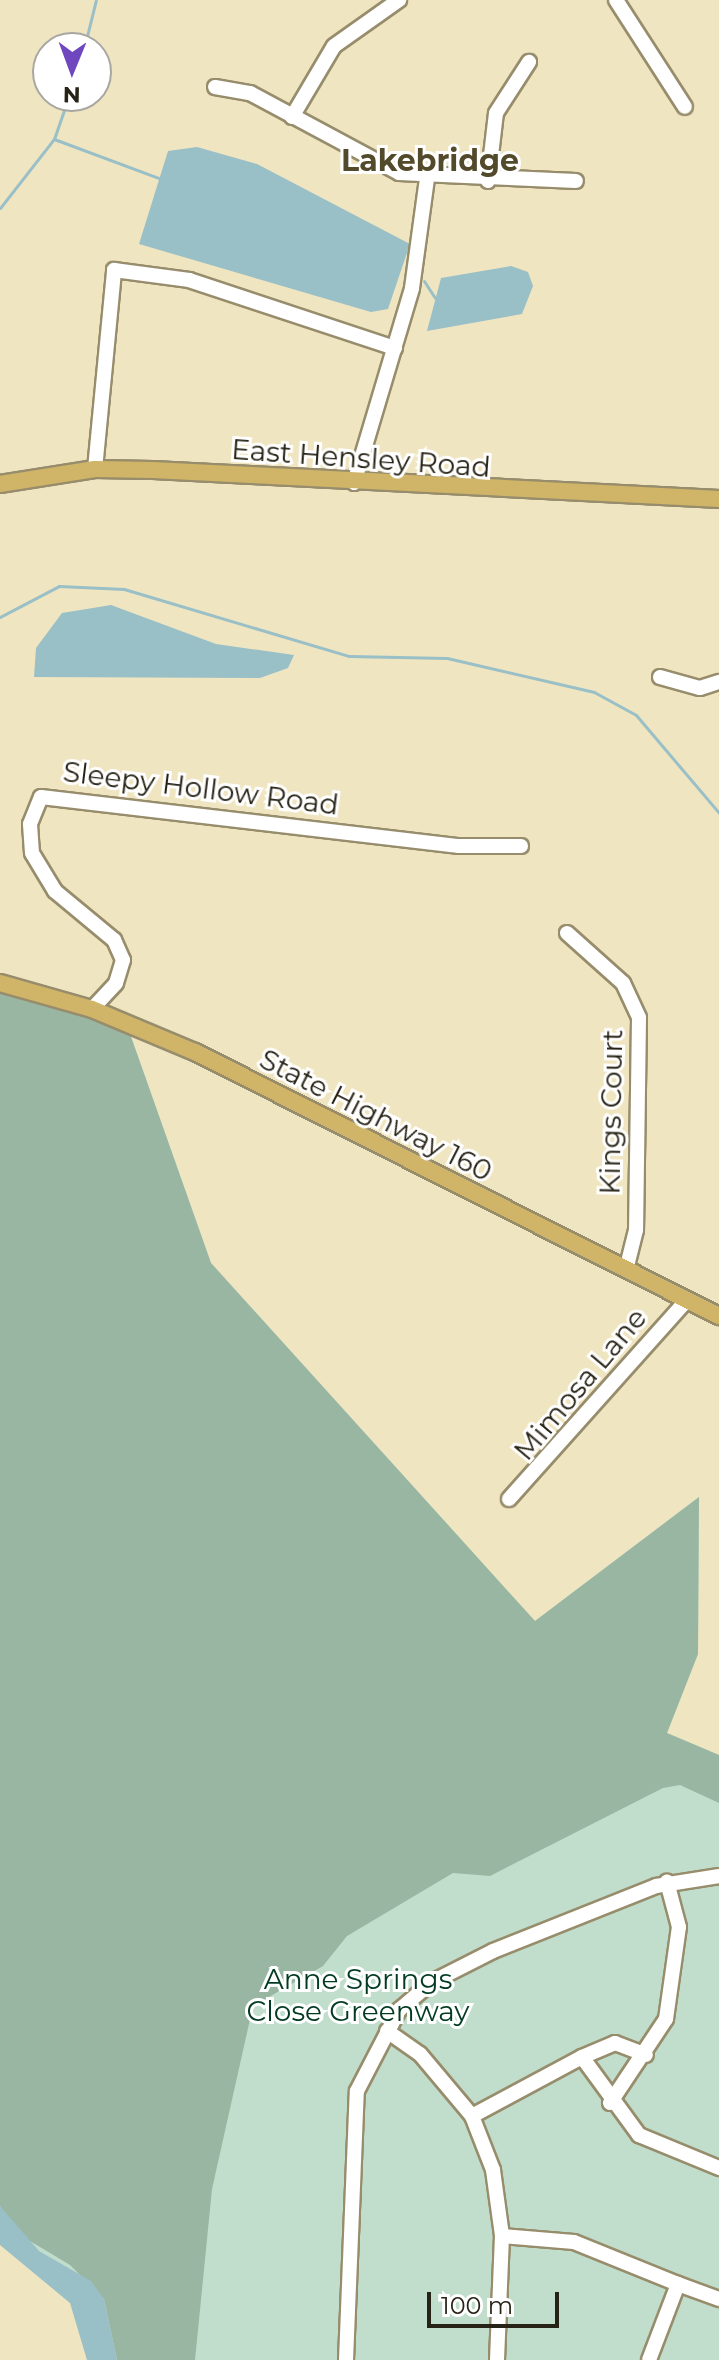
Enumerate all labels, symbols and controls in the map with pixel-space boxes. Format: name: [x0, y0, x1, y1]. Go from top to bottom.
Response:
north arrow: [32, 32, 112, 112]
text: N: [62, 81, 81, 108]
district label: Lakebridge: [341, 143, 519, 179]
street label: East Hensley Road: [230, 432, 492, 484]
street label: Sleepy Hollow Road: [61, 754, 341, 822]
street label: Kings Court: [593, 1029, 629, 1195]
street label: State Highway 160: [254, 1042, 498, 1188]
street label: Mimosa Lane: [507, 1301, 653, 1467]
park label: Anne Springs Close Greenway: [246, 1962, 470, 2028]
scale bar: [431, 2276, 563, 2326]
text: 100 m: [441, 2291, 513, 2320]

